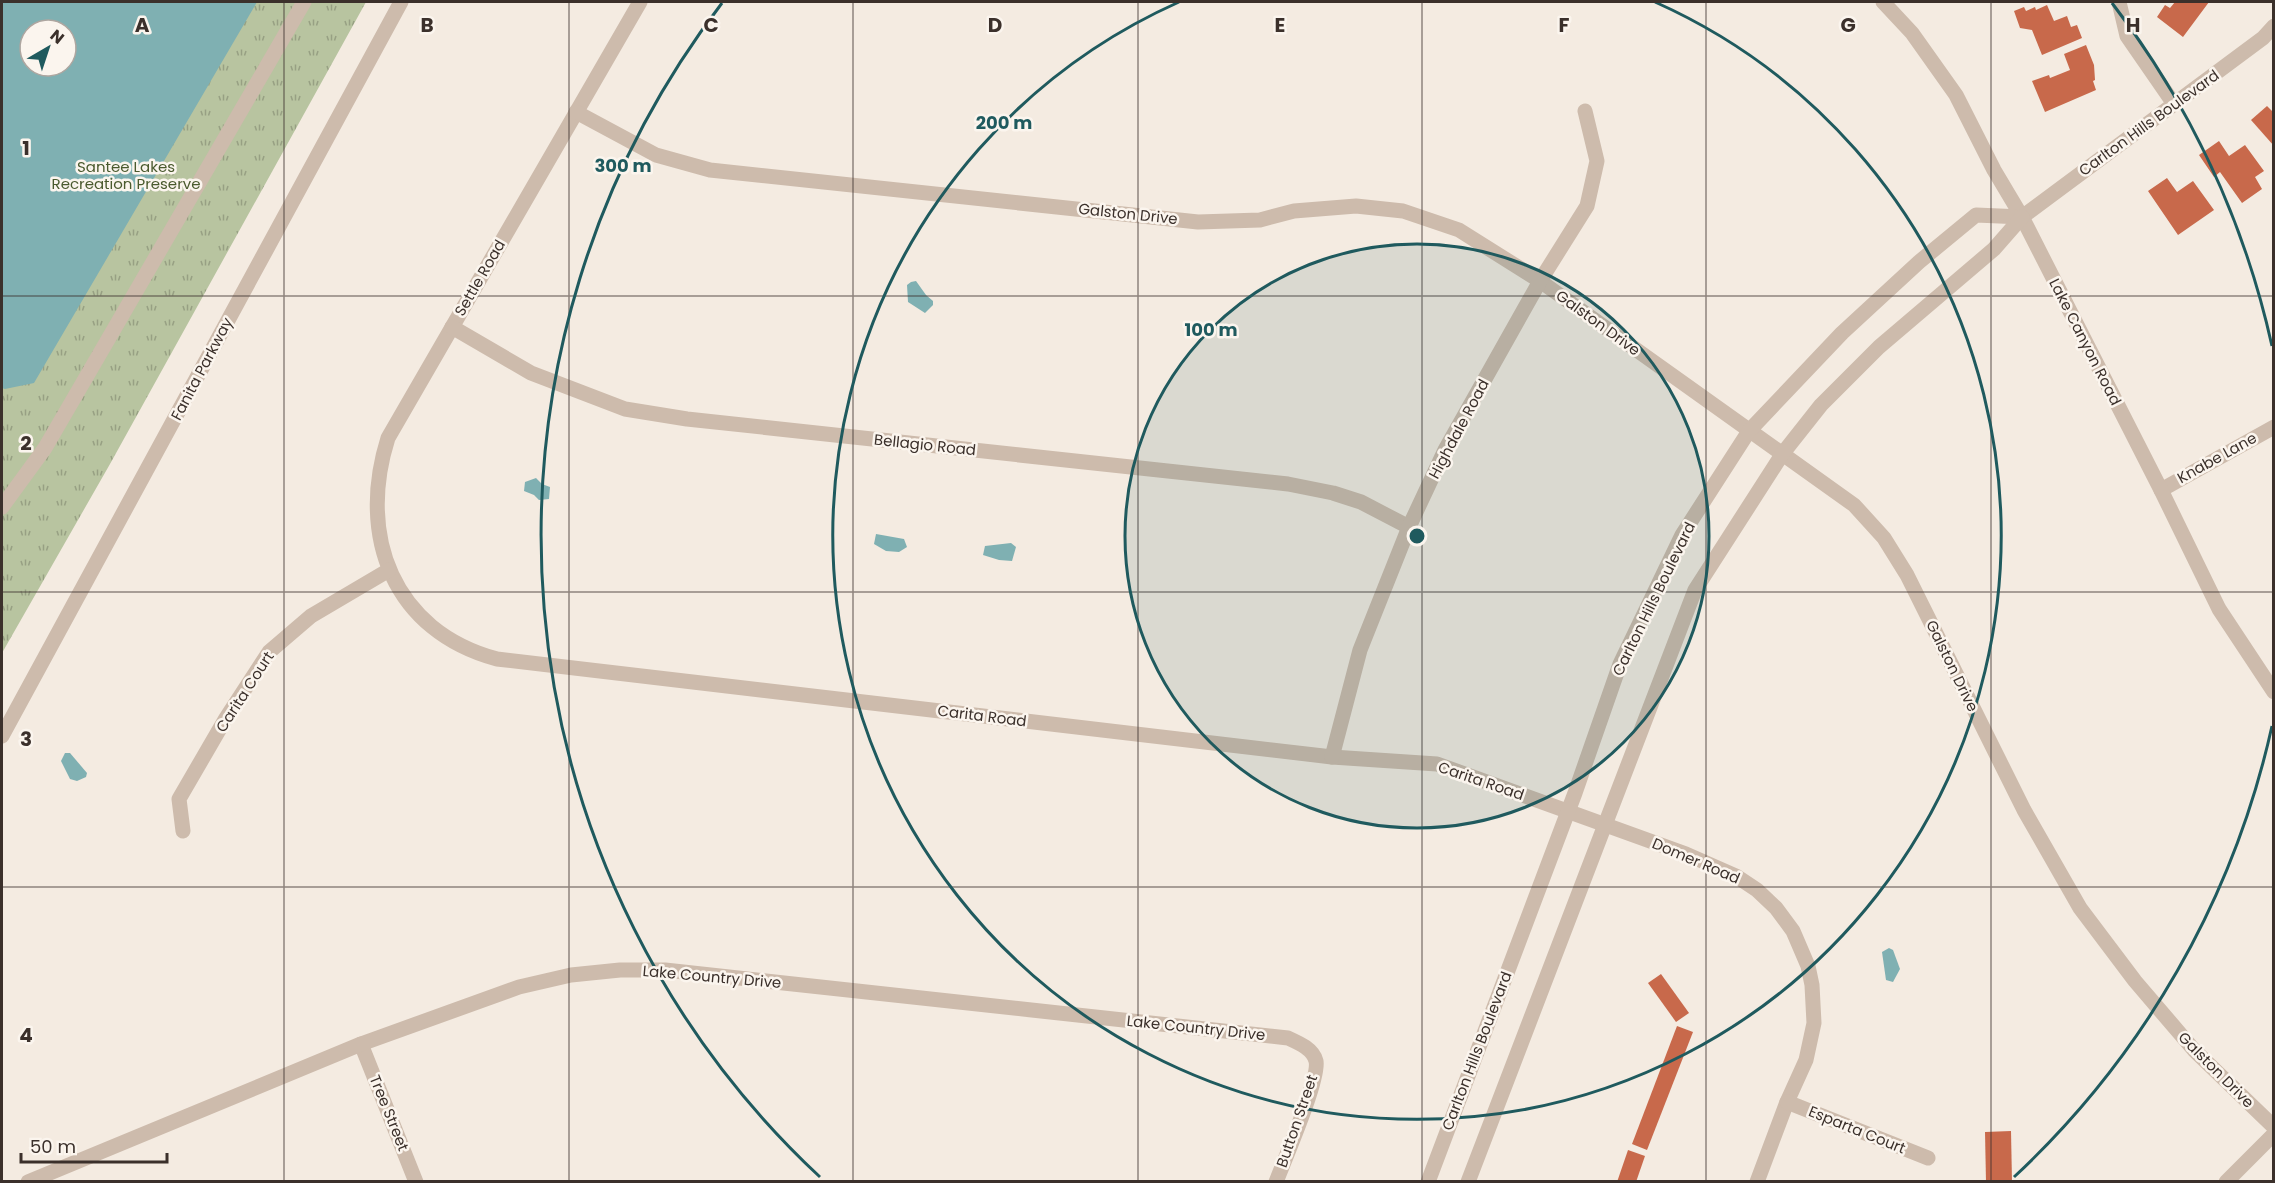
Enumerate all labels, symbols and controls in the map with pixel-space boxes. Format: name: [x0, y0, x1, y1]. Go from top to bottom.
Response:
text: A: [135, 11, 150, 39]
text: B: [420, 11, 434, 39]
text: C: [703, 11, 719, 39]
text: D: [988, 11, 1002, 39]
text: E: [1275, 11, 1285, 39]
text: F: [1559, 11, 1570, 39]
text: G: [1840, 11, 1856, 39]
text: H: [2126, 11, 2140, 39]
north arrow: [18, 18, 78, 78]
text: N: [45, 24, 69, 49]
street label: Carlton Hills Boulevard: [2074, 65, 2223, 181]
text: 200 m: [976, 110, 1032, 135]
text: 1: [22, 134, 30, 162]
text: 300 m: [594, 153, 652, 178]
park label: Santee Lakes Recreation Preserve: [52, 156, 200, 194]
street label: Galston Drive: [1077, 198, 1179, 229]
street label: Settle Road: [449, 236, 510, 320]
street label: Lake Canyon Road: [2044, 275, 2126, 409]
street label: Galston Drive: [1552, 285, 1645, 360]
street label: Fanita Parkway: [166, 313, 238, 424]
text: 100 m: [1184, 317, 1238, 342]
street label: Highdale Road: [1423, 375, 1494, 482]
street label: Knabe Lane: [2173, 427, 2260, 488]
text: 2: [20, 429, 32, 457]
street label: Bellagio Road: [873, 429, 977, 460]
street label: Carlton Hills Boulevard: [1607, 518, 1700, 679]
centre of rings: [1407, 526, 1427, 546]
street label: Galston Drive: [1921, 616, 1984, 715]
street label: Carita Court: [211, 647, 279, 736]
street label: Carita Road: [936, 700, 1028, 731]
text: 3: [20, 725, 32, 753]
street label: Carita Road: [1435, 756, 1527, 805]
street label: Domer Road: [1649, 833, 1743, 888]
street label: Lake Country Drive: [642, 960, 782, 993]
street label: Carlton Hills Boulevard: [1437, 968, 1517, 1133]
street label: Lake Country Drive: [1126, 1010, 1266, 1045]
text: 4: [19, 1021, 33, 1049]
street label: Galston Drive: [2174, 1027, 2259, 1112]
street label: Tree Street: [365, 1072, 414, 1154]
street label: Button Street: [1271, 1072, 1322, 1170]
street label: Esparta Court: [1806, 1101, 1909, 1159]
scale bar: [21, 1126, 166, 1164]
text: 50 m: [30, 1134, 76, 1159]

